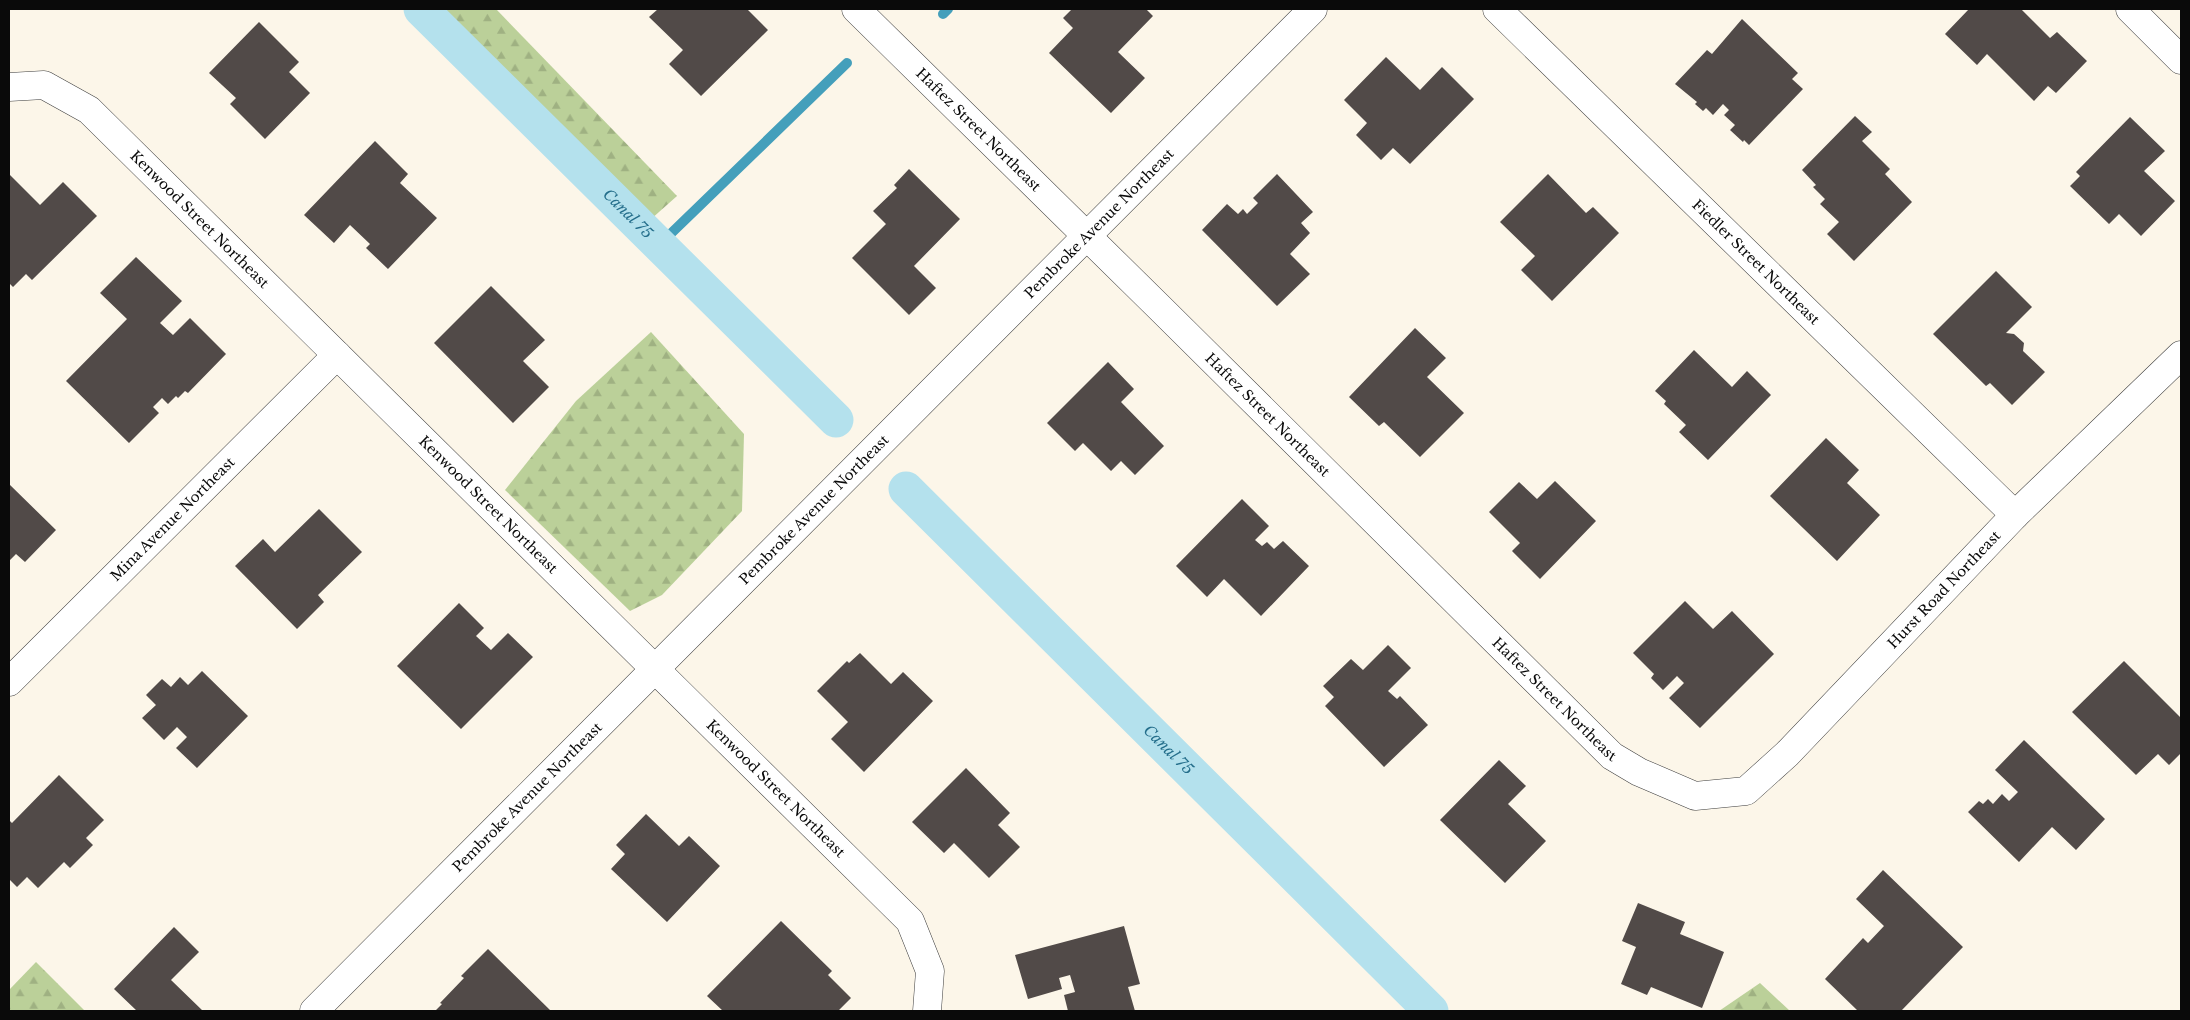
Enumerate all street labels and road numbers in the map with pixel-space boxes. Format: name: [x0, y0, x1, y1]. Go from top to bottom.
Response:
street label: Haftez Street Northeast: [912, 64, 1045, 196]
street label: Pembroke Avenue Northeast: [1021, 144, 1178, 302]
street label: Kenwood Street Northeast: [126, 147, 273, 292]
street label: Fiedler Street Northeast: [1688, 196, 1824, 329]
street label: Haftez Street Northeast: [1202, 349, 1334, 481]
street label: Pembroke Avenue Northeast: [735, 430, 893, 588]
street label: Kenwood Street Northeast: [415, 432, 562, 578]
street label: Mina Avenue Northeast: [107, 453, 239, 585]
street label: Hurst Road Northeast: [1884, 526, 2005, 652]
street label: Haftez Street Northeast: [1489, 633, 1620, 766]
street label: Kenwood Street Northeast: [703, 716, 850, 861]
street label: Pembroke Avenue Northeast: [449, 718, 606, 876]

